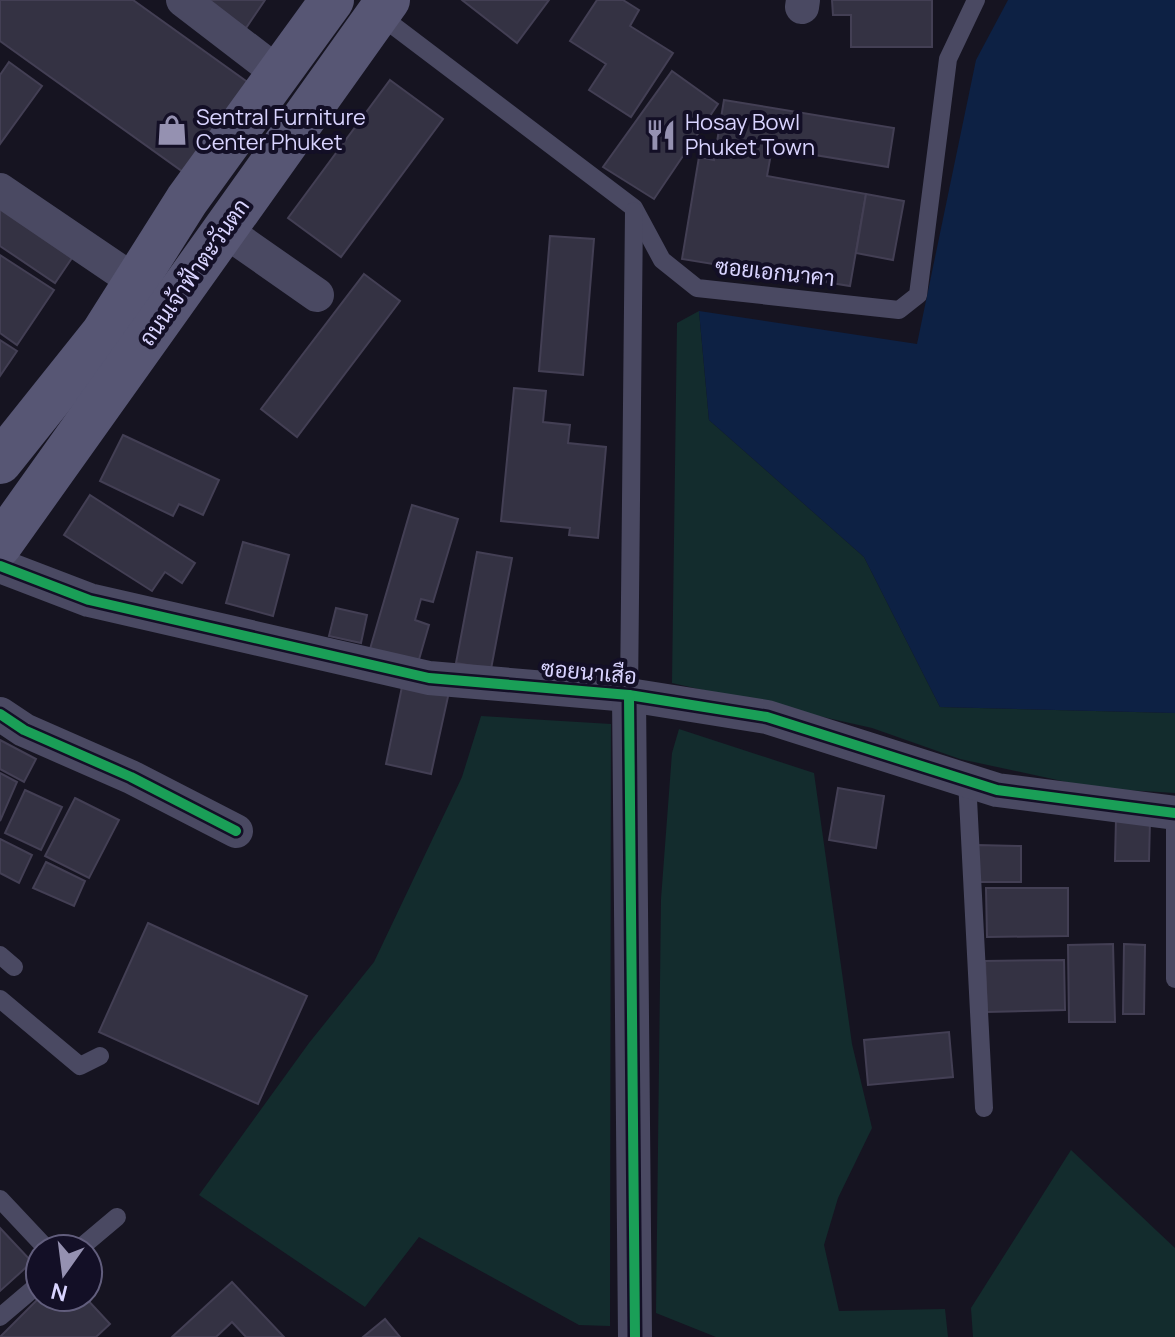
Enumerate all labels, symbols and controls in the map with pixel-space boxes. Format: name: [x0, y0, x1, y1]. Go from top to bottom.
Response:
place label: Sentral Furniture Center Phuket: [196, 102, 366, 157]
place label: Hosay Bowl Phuket Town: [685, 107, 815, 162]
shop icon: Sentral Furniture Center Phuket: [155, 113, 189, 147]
restaurant icon: Hosay Bowl Phuket Town: [644, 118, 678, 152]
street label: ถนนเจ้าฟ้าตะวันตก: [132, 192, 256, 352]
street label: ซอยเอกนาคา: [714, 251, 836, 293]
street label: ซอยนาเสือ: [540, 653, 638, 691]
north arrow: [24, 1233, 104, 1313]
text: N: [48, 1276, 70, 1309]

